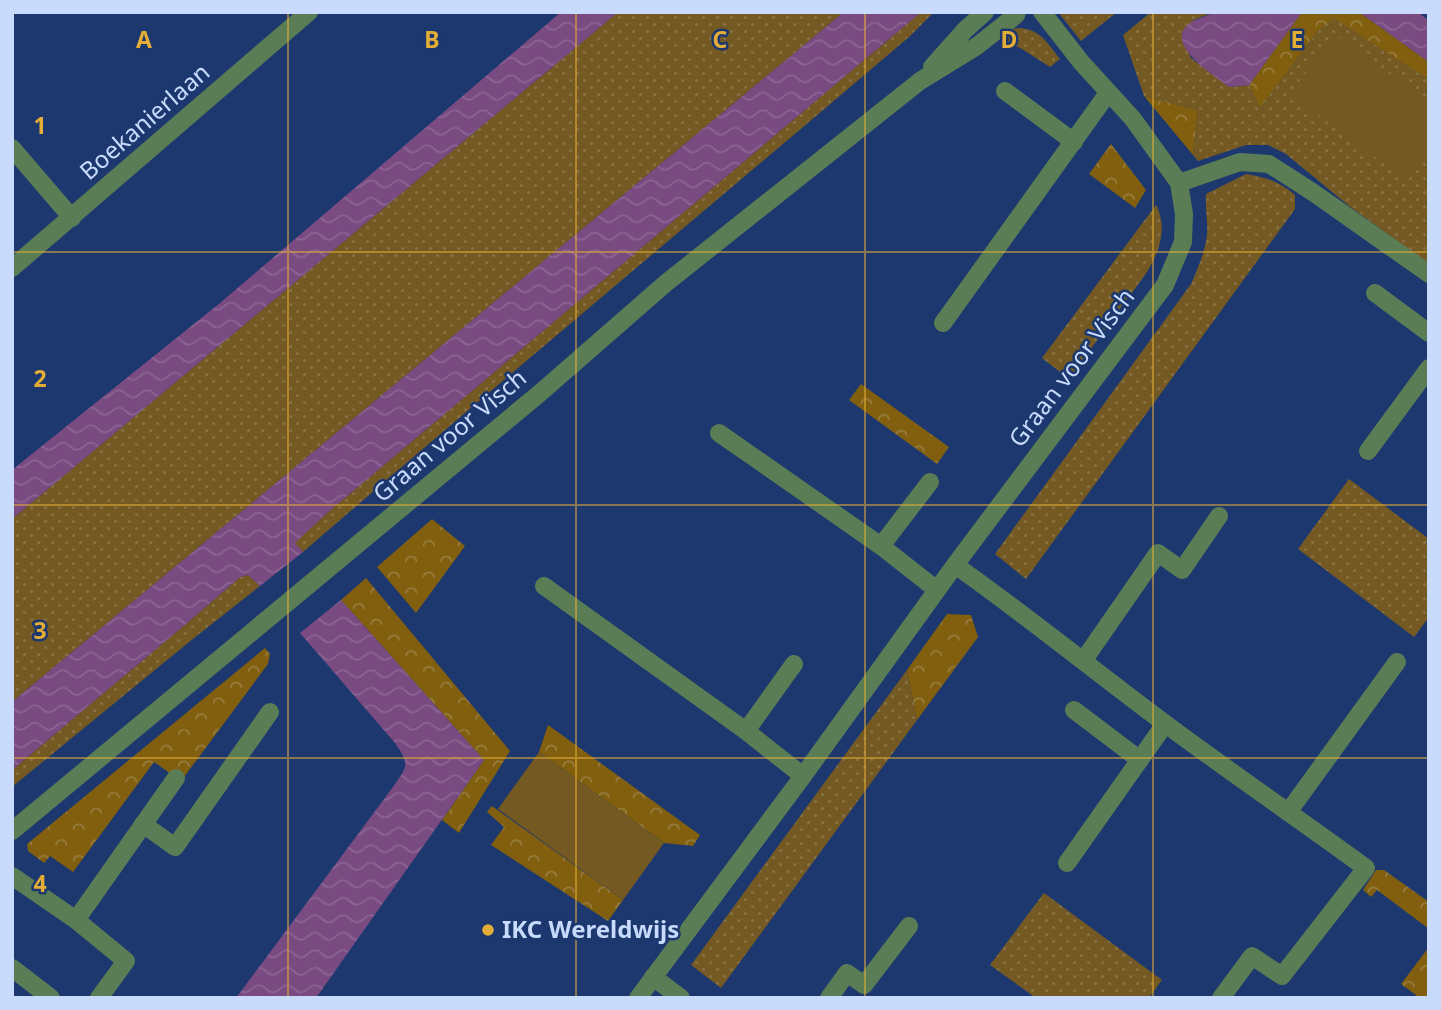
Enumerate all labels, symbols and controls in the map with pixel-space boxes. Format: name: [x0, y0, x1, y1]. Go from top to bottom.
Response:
text: A: [136, 23, 152, 55]
text: B: [424, 23, 440, 55]
text: C: [713, 23, 728, 55]
text: D: [1001, 23, 1017, 55]
text: E: [1291, 23, 1303, 55]
street label: Boekanierlaan: [72, 55, 216, 187]
text: 1: [33, 109, 47, 141]
street label: Graan voor Visch: [1000, 281, 1141, 453]
street label: Graan voor Visch: [365, 361, 533, 509]
text: 2: [33, 362, 47, 394]
text: 3: [33, 614, 47, 646]
text: 4: [33, 867, 47, 899]
place label: IKC Wereldwijs: [502, 912, 679, 945]
marker: IKC Wereldwijs: [480, 922, 496, 938]

